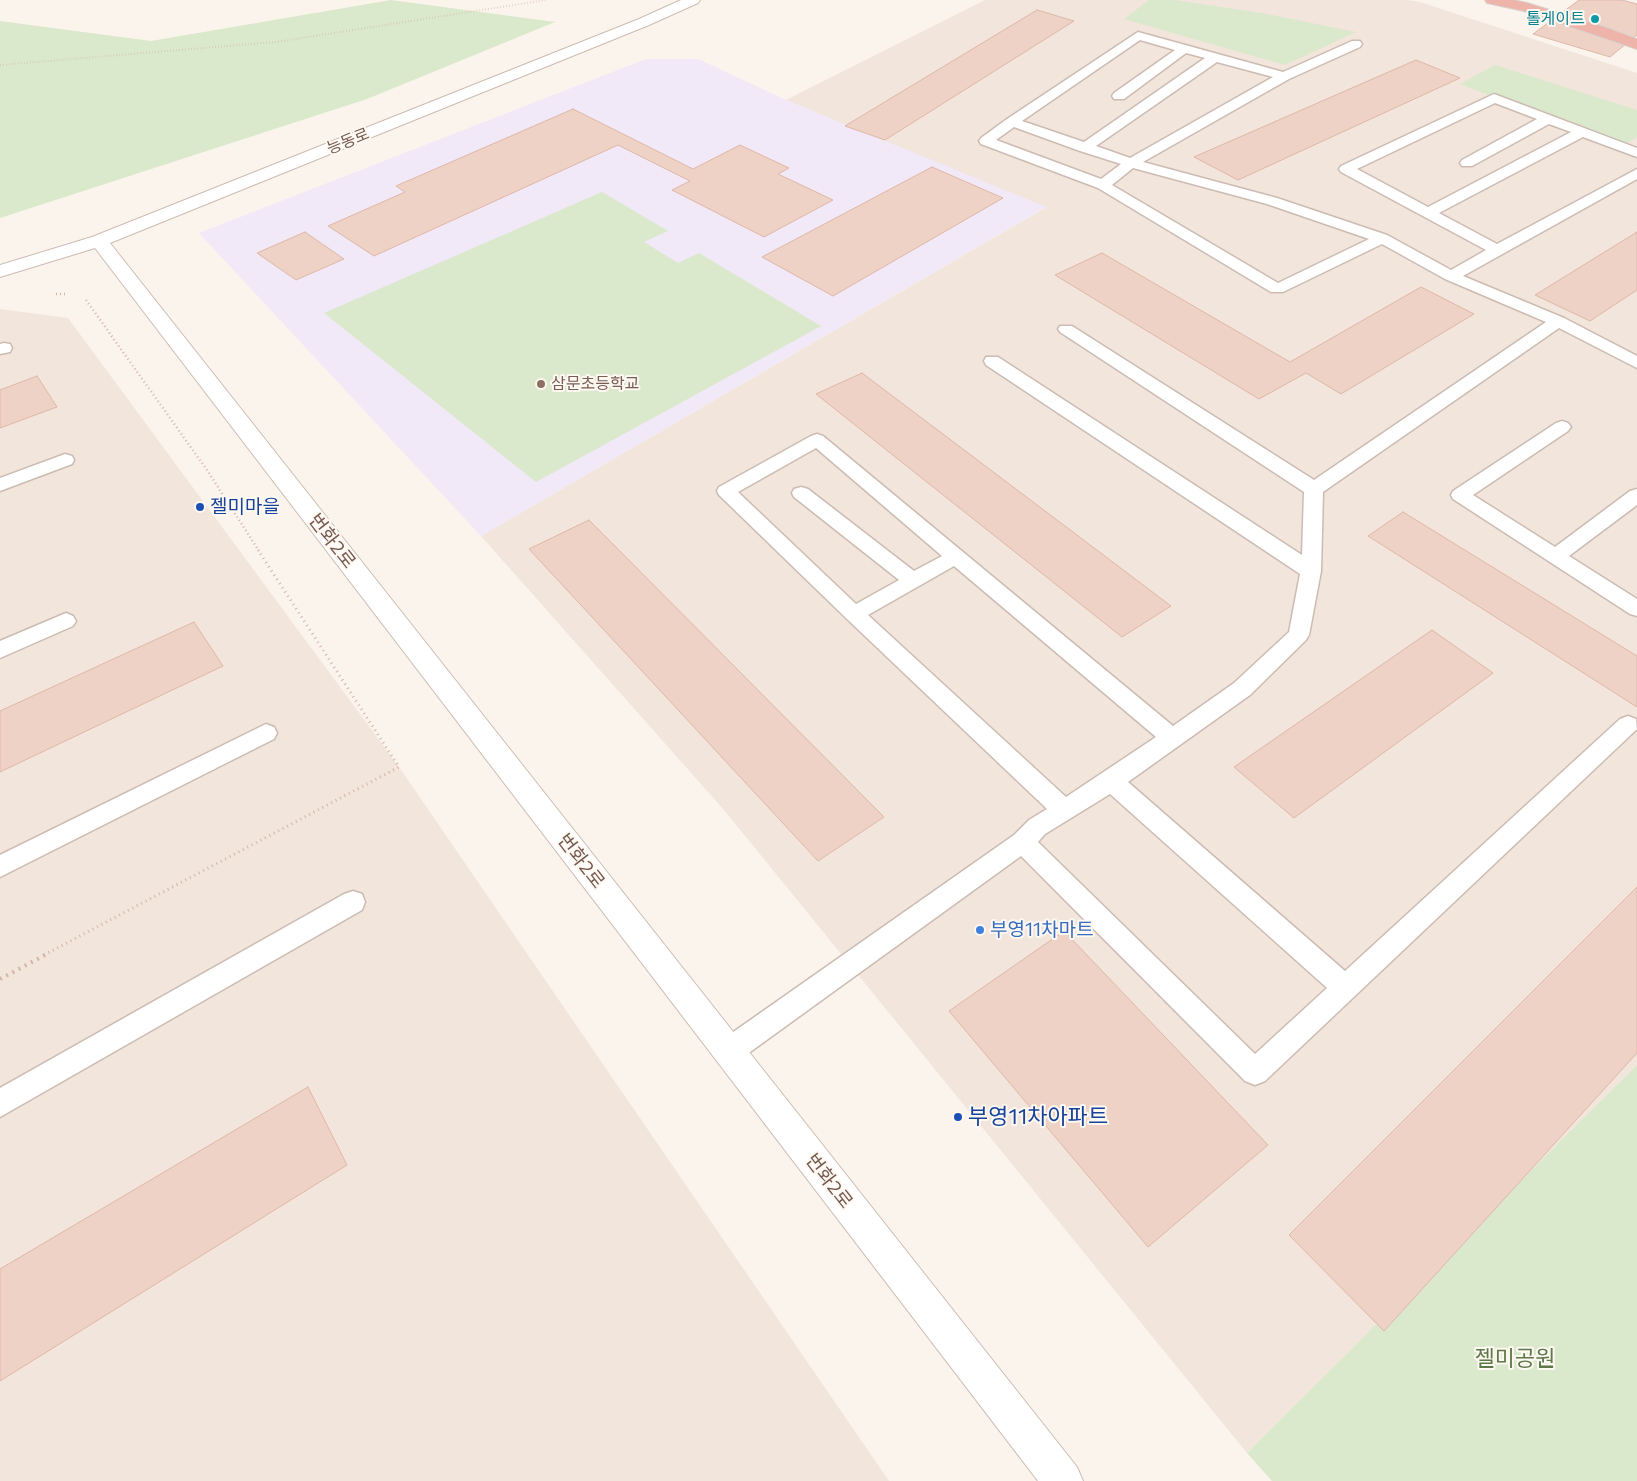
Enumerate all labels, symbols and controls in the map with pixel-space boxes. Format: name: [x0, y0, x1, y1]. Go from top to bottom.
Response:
place label: 톨게이트: [1526, 9, 1585, 29]
marker: 톨게이트: [1589, 13, 1601, 25]
street label: 능동로: [324, 124, 372, 158]
place label: 삼문초등학교: [551, 374, 639, 394]
marker: 삼문초등학교: [535, 378, 547, 390]
place label: 젤미마을: [210, 496, 280, 518]
marker: 젤미마을: [194, 501, 206, 513]
street label: 번화2로: [304, 509, 360, 573]
street label: 번화2로: [553, 829, 609, 893]
place label: 부영11차마트: [990, 919, 1094, 941]
marker: 부영11차마트: [974, 924, 986, 936]
place label: 부영11차아파트: [968, 1104, 1108, 1130]
marker: 부영11차아파트: [952, 1111, 964, 1123]
street label: 번화2로: [801, 1149, 857, 1213]
park label: 젤미공원: [1475, 1346, 1555, 1372]

